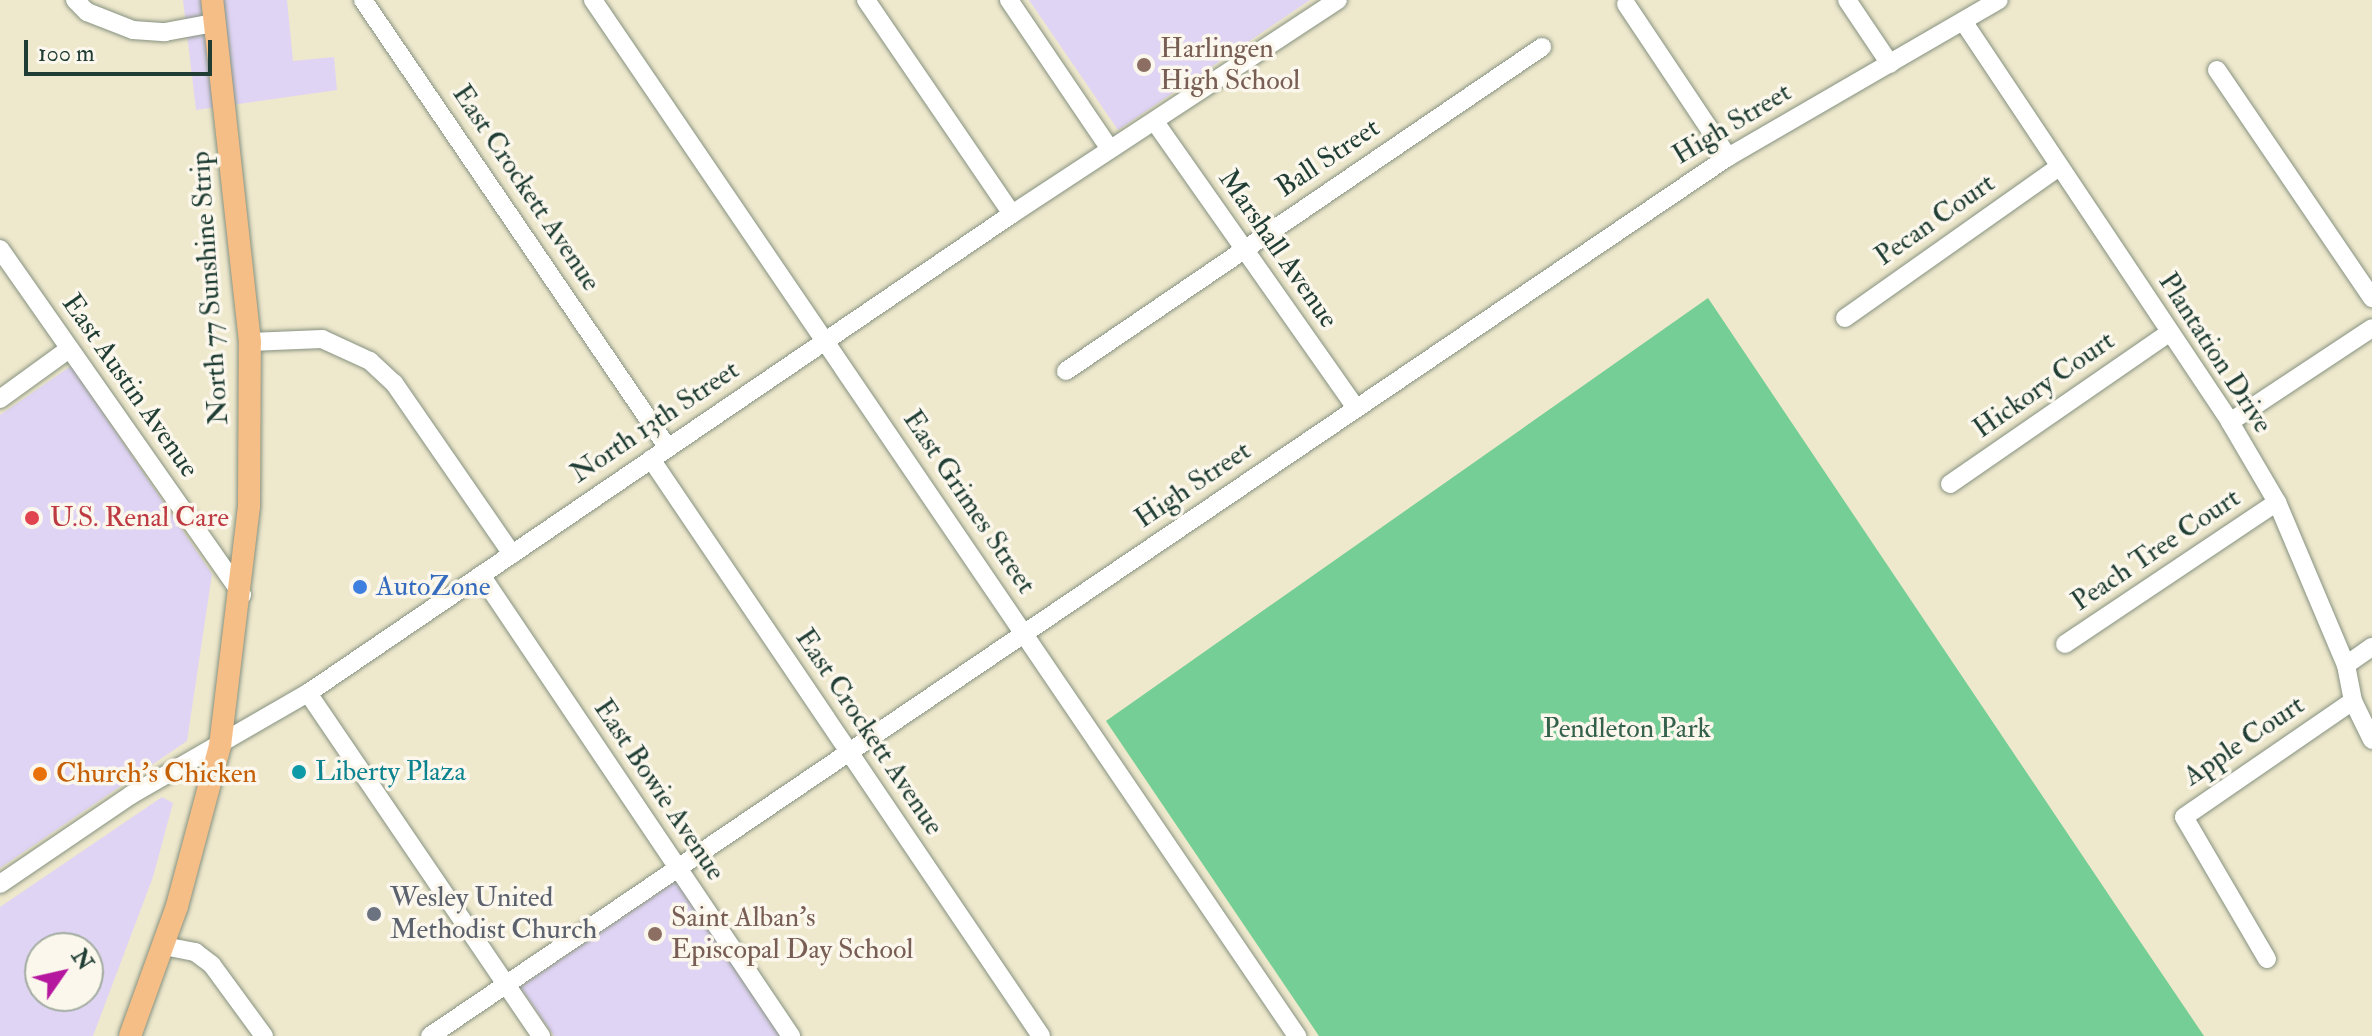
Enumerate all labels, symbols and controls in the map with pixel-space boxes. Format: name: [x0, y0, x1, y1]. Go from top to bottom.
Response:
scale bar: [28, 24, 216, 74]
place label: Harlingen High School: [1160, 32, 1300, 98]
text: 100 m: [38, 38, 95, 69]
marker: Harlingen High School: [1135, 56, 1153, 74]
street label: High Street: [1667, 76, 1797, 172]
street label: East Crockett Avenue: [445, 79, 607, 297]
street label: Ball Street: [1270, 111, 1386, 205]
street label: North 77 Sunshine Strip: [184, 150, 236, 426]
street label: Marshall Avenue: [1211, 163, 1345, 335]
street label: Pecan Court: [1869, 167, 2001, 273]
street label: Plantation Drive: [2151, 267, 2279, 439]
street label: East Austin Avenue: [54, 288, 206, 484]
street label: Hickory Court: [1967, 324, 2121, 446]
street label: North 13th Street: [564, 353, 746, 491]
street label: East Grimes Street: [895, 404, 1043, 600]
street label: High Street: [1129, 434, 1257, 536]
street label: Peach Tree Court: [2065, 481, 2247, 619]
place label: U.S. Renal Care: [50, 501, 229, 535]
marker: U.S. Renal Care: [21, 507, 43, 529]
place label: AutoZone: [376, 570, 490, 604]
marker: AutoZone: [351, 578, 369, 596]
street label: East Crockett Avenue: [788, 623, 950, 841]
street label: Apple Court: [2177, 688, 2311, 794]
street label: East Bowie Avenue: [586, 693, 732, 887]
park label: Pendleton Park: [1543, 712, 1711, 746]
place label: Liberty Plaza: [315, 755, 466, 789]
place label: Church's Chicken: [56, 757, 257, 791]
marker: Liberty Plaza: [290, 763, 308, 781]
marker: Church's Chicken: [31, 765, 49, 783]
place label: Wesley United Methodist Church: [390, 881, 597, 947]
place label: Saint Alban's Episcopal Day School: [671, 901, 913, 967]
marker: Wesley United Methodist Church: [365, 905, 383, 923]
marker: Saint Alban's Episcopal Day School: [646, 925, 664, 943]
north arrow: [24, 932, 104, 1012]
text: N: [65, 944, 99, 976]

